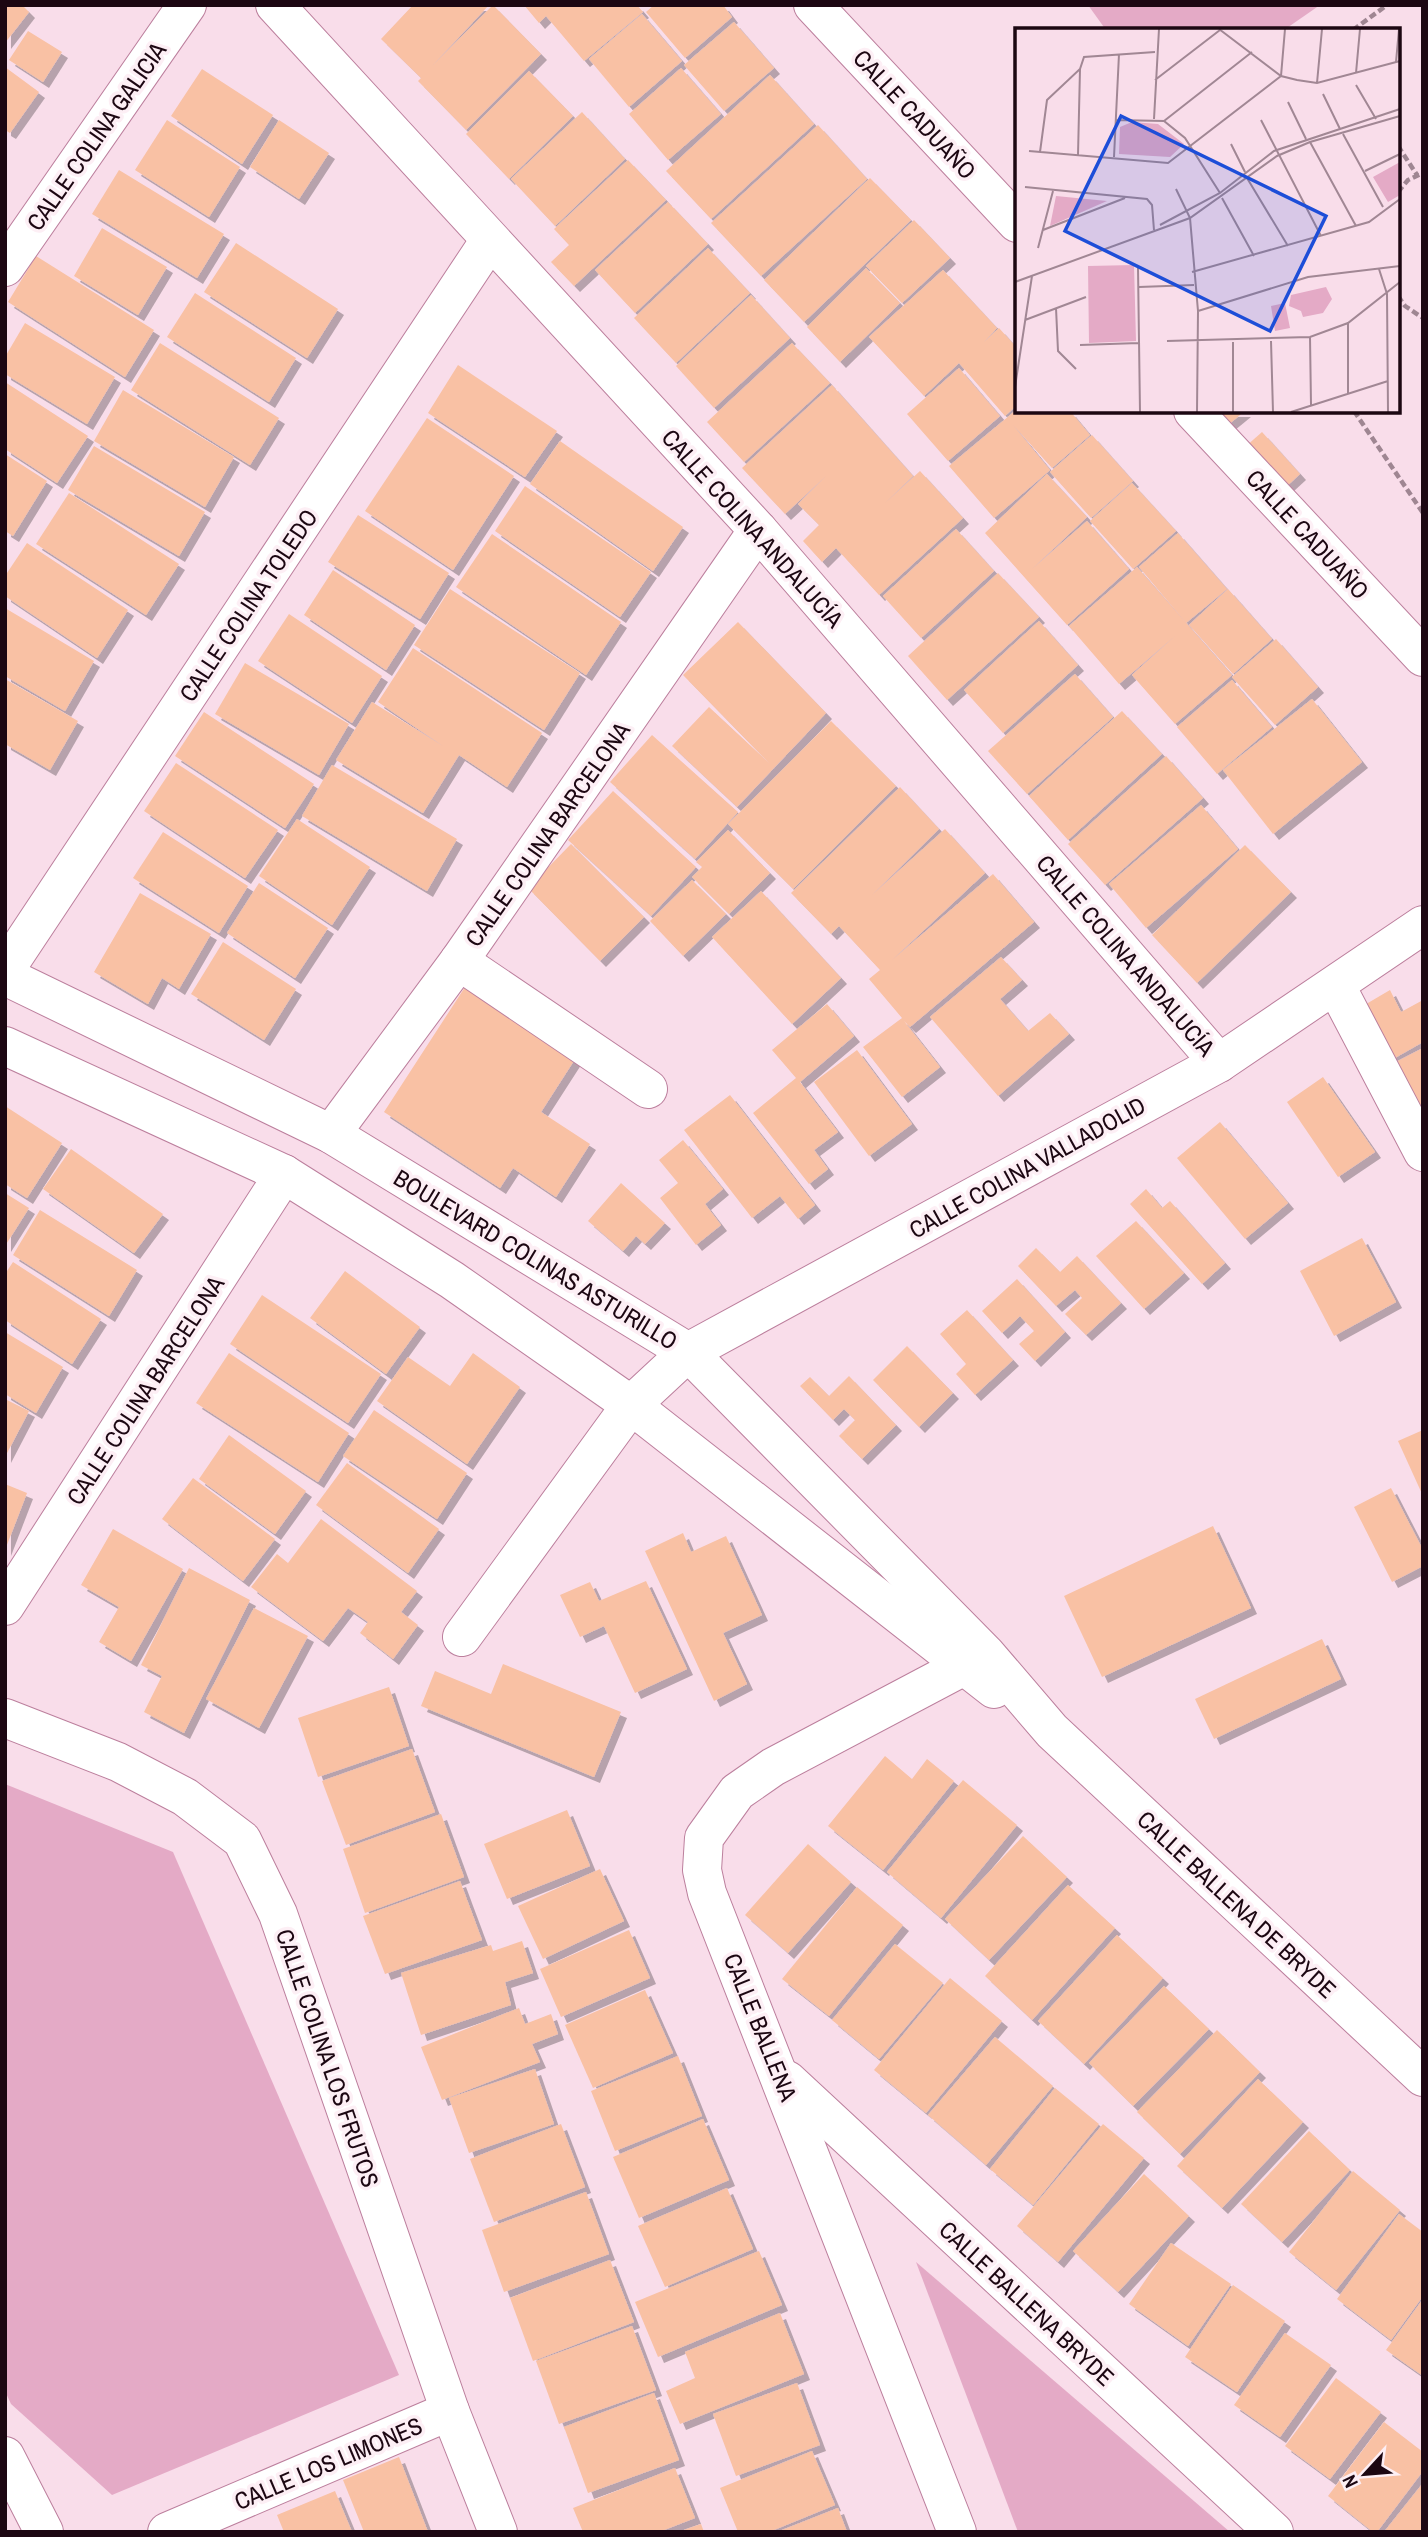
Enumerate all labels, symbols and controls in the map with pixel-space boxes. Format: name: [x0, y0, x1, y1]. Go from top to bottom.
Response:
inset map: [1015, 28, 1400, 413]
street label: CALLE COLINA GALICIA: [19, 35, 174, 237]
street label: CALLE CADUAÑO: [847, 42, 983, 186]
street label: CALLE COLINA ANDALUCÍA: [655, 422, 851, 635]
street label: CALLE CADUAÑO: [1240, 462, 1376, 606]
street label: CALLE COLINA TOLEDO: [172, 502, 324, 708]
street label: CALLE COLINA BARCELONA: [457, 715, 637, 952]
street label: CALLE COLINA ANDALUCÍA: [1030, 848, 1223, 1063]
street label: CALLE COLINA VALLADOLID: [903, 1089, 1151, 1245]
street label: BOULEVARD COLINAS ASTURILLO: [388, 1161, 684, 1357]
street label: CALLE COLINA BARCELONA: [59, 1269, 232, 1511]
street label: CALLE BALLENA DE BRYDE: [1131, 1803, 1343, 2005]
street label: CALLE COLINA LOS FRUTOS: [269, 1925, 387, 2191]
street label: CALLE BALLENA: [717, 1948, 805, 2106]
street label: CALLE BALLENA BRYDE: [933, 2213, 1121, 2393]
street label: CALLE LOS LIMONES: [229, 2409, 427, 2517]
north arrow: [1330, 2439, 1400, 2509]
text: N: [1336, 2471, 1364, 2492]

